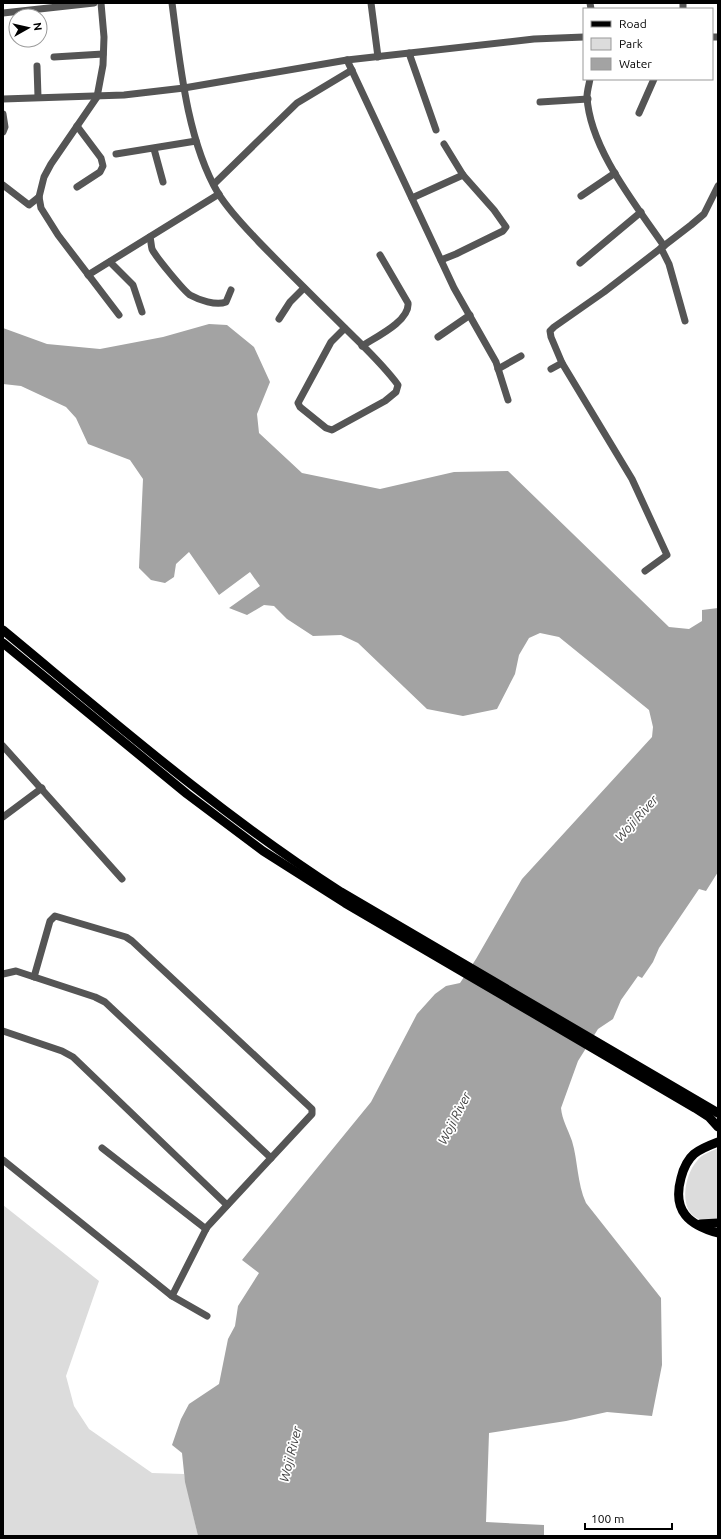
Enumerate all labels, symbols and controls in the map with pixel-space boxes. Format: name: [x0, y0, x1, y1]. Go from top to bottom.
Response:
north arrow: [8, 8, 48, 48]
legend: [583, 8, 713, 80]
text: Road: [619, 17, 647, 30]
text: N: [31, 22, 44, 32]
text: Park: [619, 37, 643, 50]
text: Water: [619, 57, 652, 70]
water label: Woji River: [612, 791, 661, 844]
water label: Woji River: [435, 1089, 474, 1146]
water label: Woji River: [276, 1424, 304, 1483]
scale bar: [585, 1505, 672, 1531]
text: 100 m: [591, 1512, 624, 1525]

